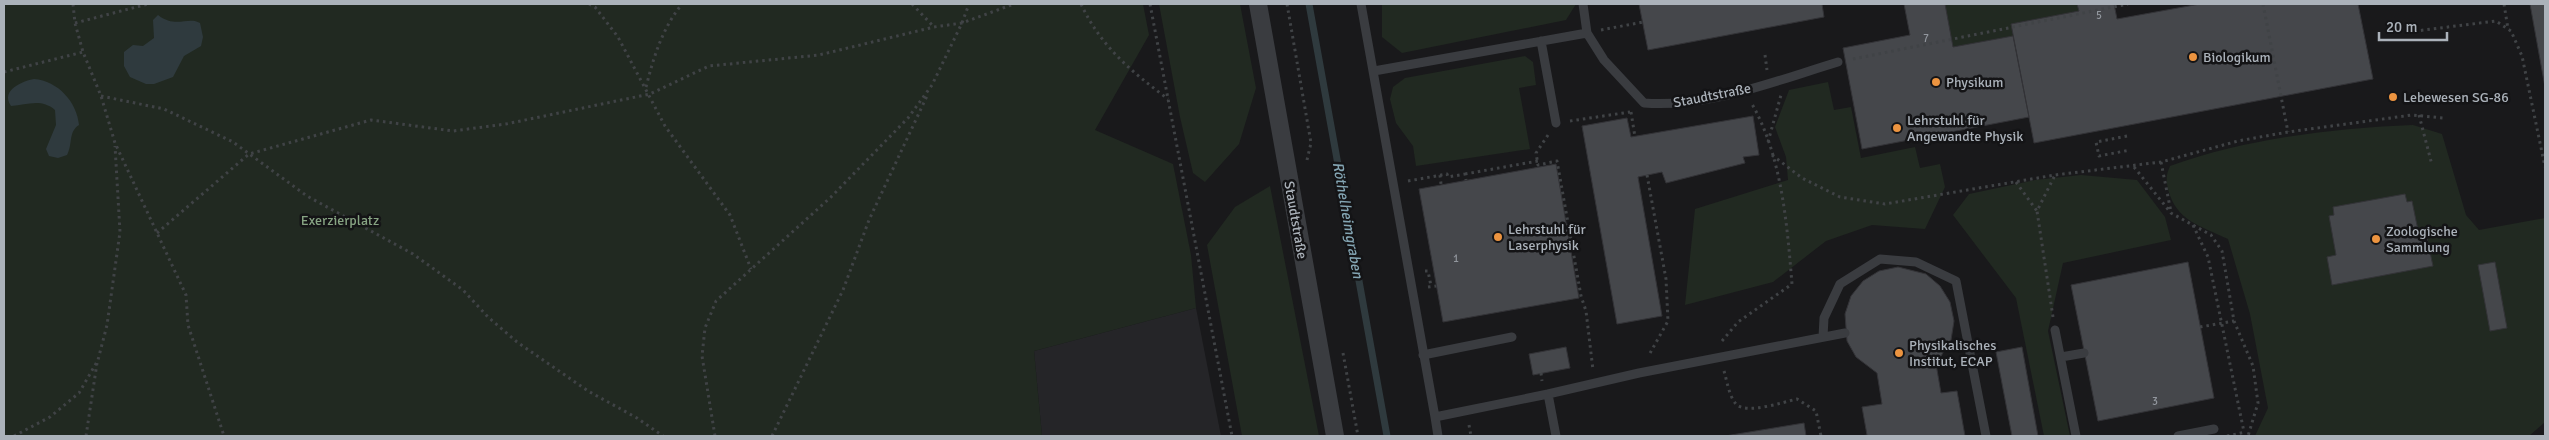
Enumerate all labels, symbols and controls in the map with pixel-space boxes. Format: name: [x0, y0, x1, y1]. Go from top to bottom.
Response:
house number: 5: [2096, 9, 2102, 22]
scale bar: [2379, 10, 2446, 42]
text: 20 m: [2386, 18, 2417, 36]
house number: 7: [1923, 32, 1929, 45]
place label: Biologikum: [2203, 49, 2271, 66]
marker: Biologikum: [2187, 51, 2199, 63]
place label: Physikum: [1946, 74, 2003, 91]
marker: Physikum: [1930, 76, 1942, 88]
street label: Staudtstraße: [1672, 80, 1752, 111]
place label: Lebewesen SG-86: [2403, 89, 2509, 106]
marker: Lebewesen SG-86: [2387, 91, 2399, 103]
place label: Lehrstuhl für Angewandte Physik: [1907, 112, 2023, 145]
marker: Lehrstuhl für Angewandte Physik: [1891, 122, 1903, 134]
water label: Röthelheimgraben: [1329, 160, 1367, 280]
street label: Staudtstraße: [1280, 180, 1311, 260]
park label: Exerzierplatz: [301, 212, 379, 229]
place label: Lehrstuhl für Laserphysik: [1508, 221, 1587, 254]
place label: Zoologische Sammlung: [2386, 223, 2458, 256]
marker: Lehrstuhl für Laserphysik: [1492, 231, 1504, 243]
marker: Zoologische Sammlung: [2370, 233, 2382, 245]
house number: 1: [1453, 252, 1459, 265]
place label: Physikalisches Institut, ECAP: [1909, 337, 1996, 370]
marker: Physikalisches Institut, ECAP: [1893, 347, 1905, 359]
house number: 3: [2152, 395, 2158, 408]

